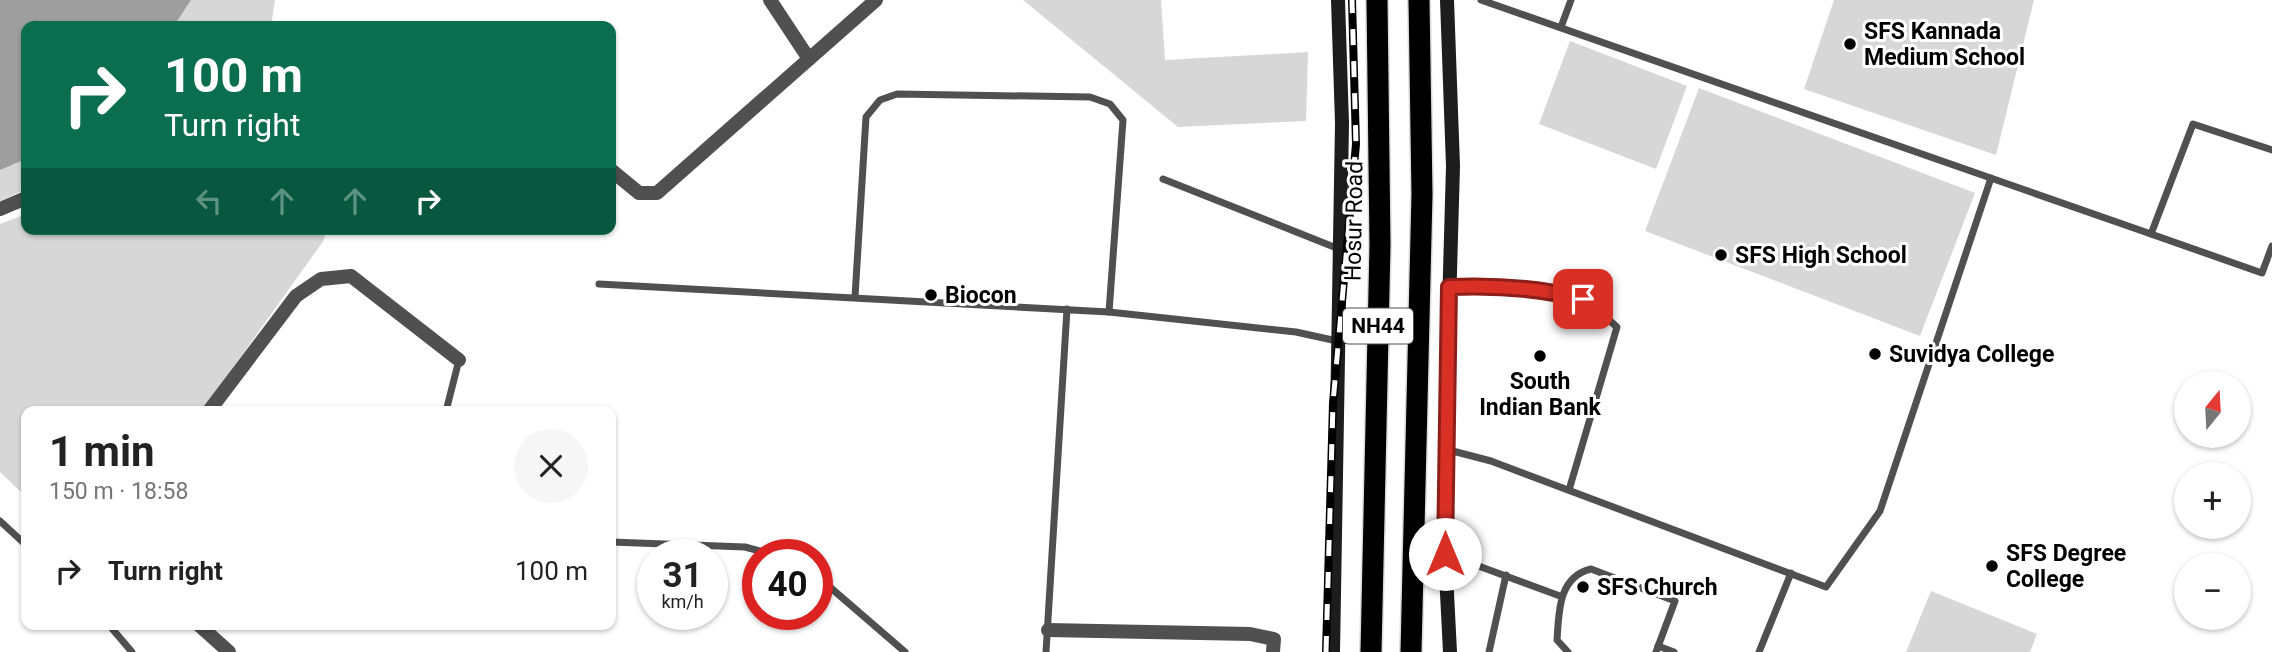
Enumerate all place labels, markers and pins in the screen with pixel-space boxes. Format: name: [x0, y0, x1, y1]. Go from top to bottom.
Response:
place label: SFS Kannada Medium School: [1864, 18, 2025, 71]
marker: SFS Kannada Medium School: [1842, 36, 1858, 52]
place label: SFS High School: [1735, 242, 1907, 269]
marker: SFS High School: [1713, 247, 1729, 263]
pin: [1553, 269, 1613, 329]
place label: Biocon: [945, 282, 1017, 309]
marker: Biocon: [923, 287, 939, 303]
place label: Suvidya College: [1889, 341, 2054, 368]
marker: Suvidya College: [1867, 346, 1883, 362]
marker: South Indian Bank: [1532, 348, 1548, 364]
place label: South Indian Bank: [1479, 368, 1602, 421]
place label: SFS Degree College: [2006, 540, 2126, 593]
marker: SFS Degree College: [1984, 558, 2000, 574]
place label: SFS Church: [1597, 574, 1718, 601]
marker: SFS Church: [1575, 579, 1591, 595]

